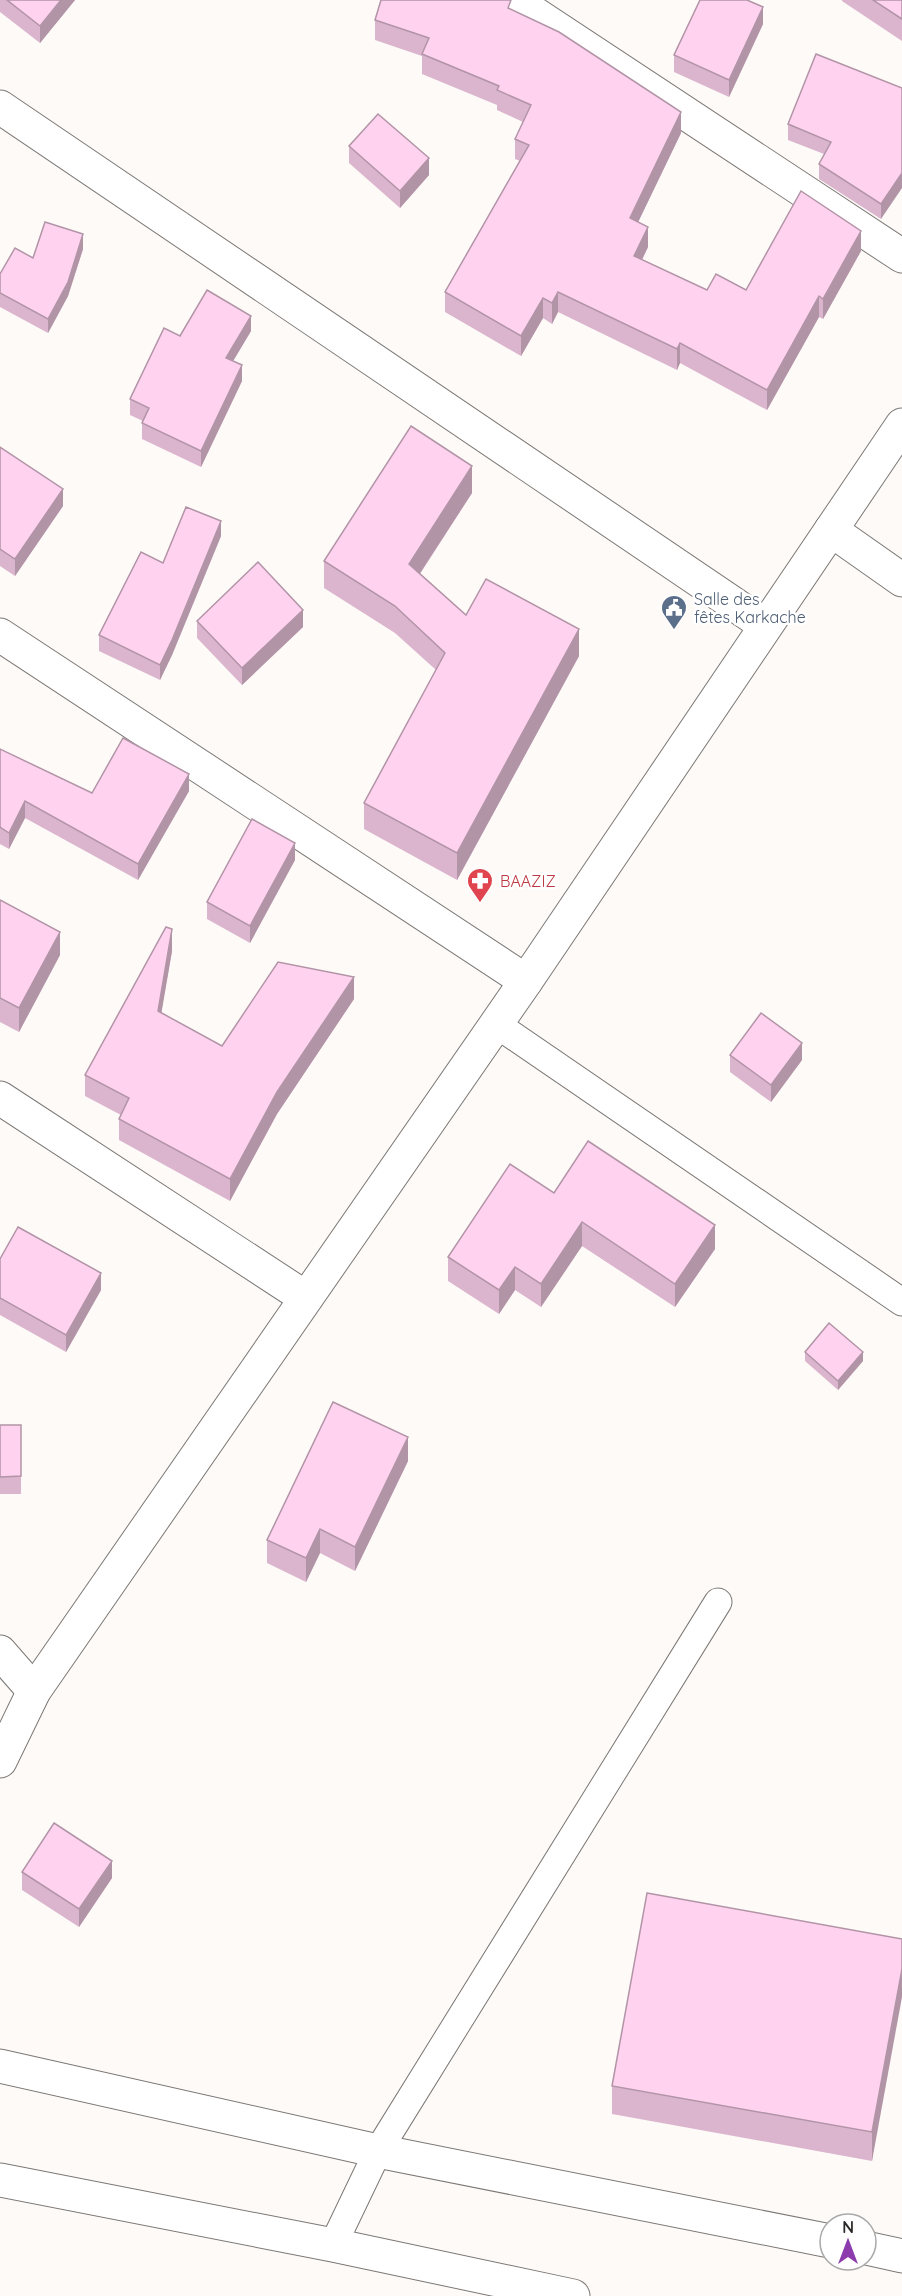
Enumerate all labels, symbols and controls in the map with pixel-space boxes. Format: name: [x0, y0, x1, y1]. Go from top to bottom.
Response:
place label: Salle des fêtes Karkache: [694, 589, 806, 627]
public building icon: Salle des fêtes Karkache: [659, 593, 689, 631]
pharmacy icon: BAAZIZ: [465, 866, 495, 904]
place label: BAAZIZ: [500, 871, 556, 891]
north arrow: [818, 2212, 878, 2272]
text: N: [842, 2217, 854, 2237]

